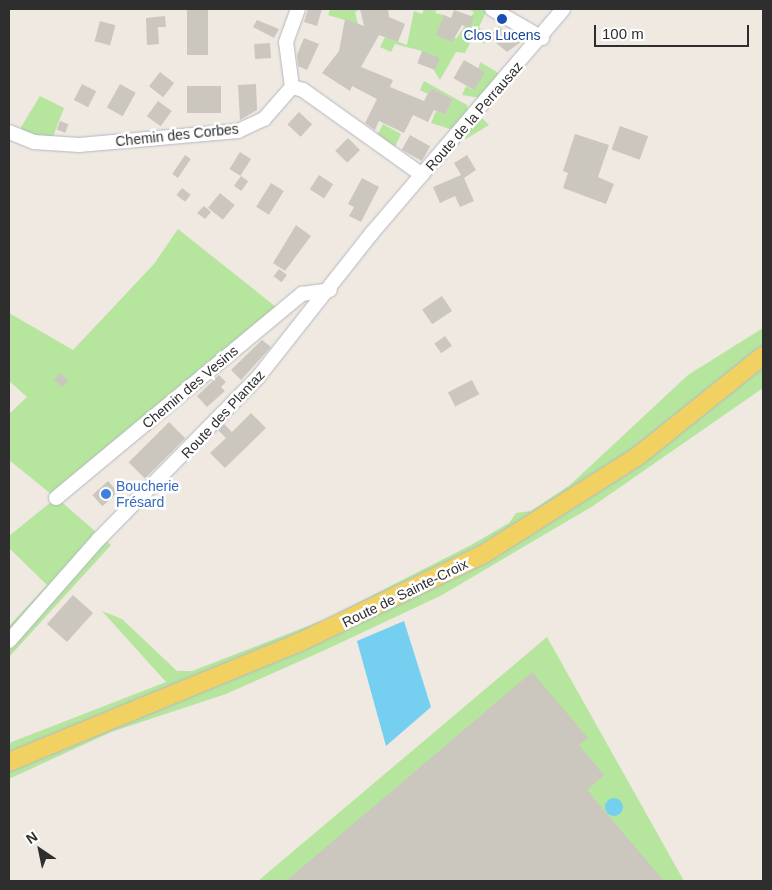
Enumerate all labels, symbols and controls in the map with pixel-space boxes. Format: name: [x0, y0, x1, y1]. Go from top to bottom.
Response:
marker: Clos Lucens: [496, 13, 508, 25]
scale bar: [597, 15, 752, 47]
text: 100 m: [602, 25, 644, 42]
place label: Clos Lucens: [463, 27, 541, 43]
street label: Route de la Perrausaz: [422, 58, 526, 174]
street label: Chemin des Corbes: [115, 120, 239, 150]
street label: Chemin des Vesins: [139, 342, 241, 432]
street label: Route des Plantaz: [178, 366, 268, 462]
place label: Boucherie Frésard: [116, 478, 179, 511]
marker: Boucherie Frésard: [100, 488, 112, 500]
street label: Route de Sainte-Croix: [339, 555, 471, 631]
north arrow: [15, 825, 65, 875]
text: N: [23, 828, 40, 847]

